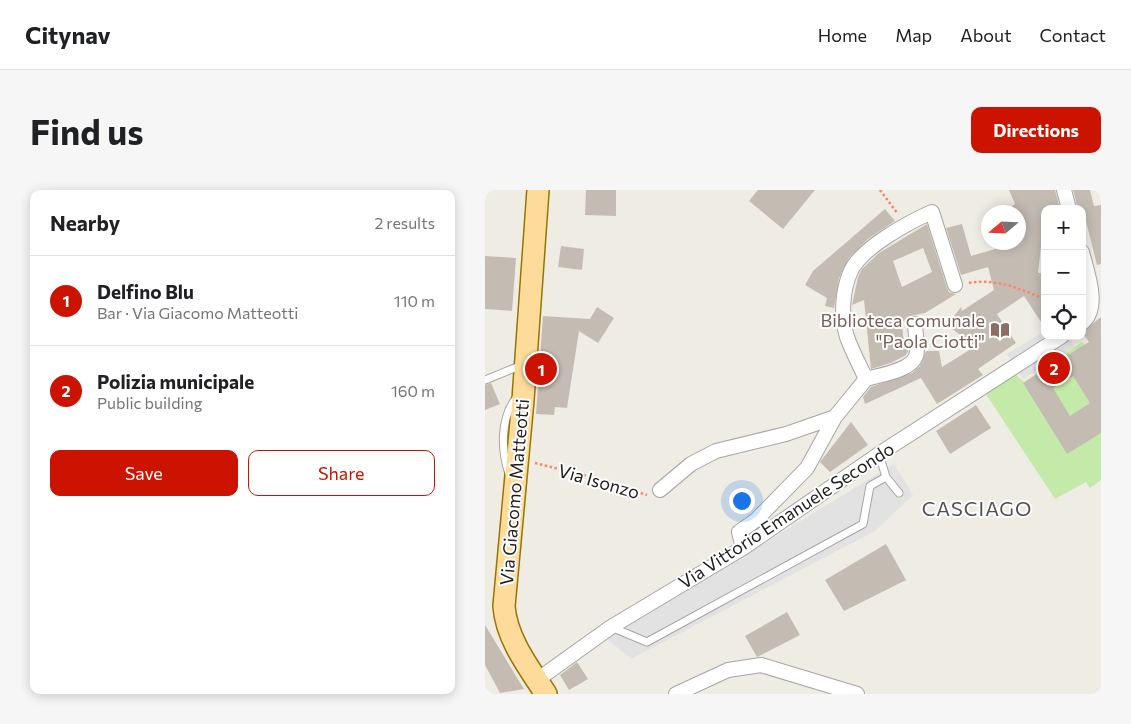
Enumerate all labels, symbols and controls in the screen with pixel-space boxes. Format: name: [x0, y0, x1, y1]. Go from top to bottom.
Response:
text: Citynav: [25, 20, 111, 49]
text: Home: [818, 24, 867, 46]
text: Map: [895, 24, 932, 46]
text: About: [960, 24, 1012, 46]
text: Contact: [1040, 24, 1106, 46]
button: Directions: [971, 107, 1101, 153]
text: Find us: [30, 109, 144, 152]
north arrow: [981, 205, 1026, 250]
map controls: [1041, 205, 1086, 340]
button: +: [1041, 205, 1086, 250]
text: Nearby: [50, 210, 120, 235]
text: 2 results: [374, 213, 435, 232]
button: −: [1041, 250, 1086, 295]
text: Delfino Blu: [97, 280, 194, 303]
text: 1: [62, 291, 70, 310]
text: 110 m: [394, 291, 435, 310]
button: locate: [1041, 295, 1086, 340]
text: Bar · Via Giacomo Matteotti: [97, 303, 298, 322]
place label: Biblioteca comunale "Paola Ciotti": [821, 309, 985, 352]
library icon: Biblioteca comunale "Paola Ciotti": [989, 319, 1011, 341]
pin: 2: [1038, 349, 1070, 387]
pin: 1: [525, 350, 557, 388]
text: Polizia municipale: [97, 370, 254, 393]
text: 2: [61, 381, 71, 400]
text: 160 m: [391, 381, 435, 400]
text: Public building: [97, 393, 202, 412]
street label: Via Giacomo Matteotti: [495, 398, 533, 586]
street label: Via Vittorio Emanuele Secondo: [674, 437, 898, 593]
button: Save: [50, 450, 238, 496]
button: Share: [248, 450, 435, 496]
street label: Via Isonzo: [556, 459, 642, 503]
your location: [729, 488, 755, 514]
district label: CASCIAGO: [922, 496, 1032, 520]

